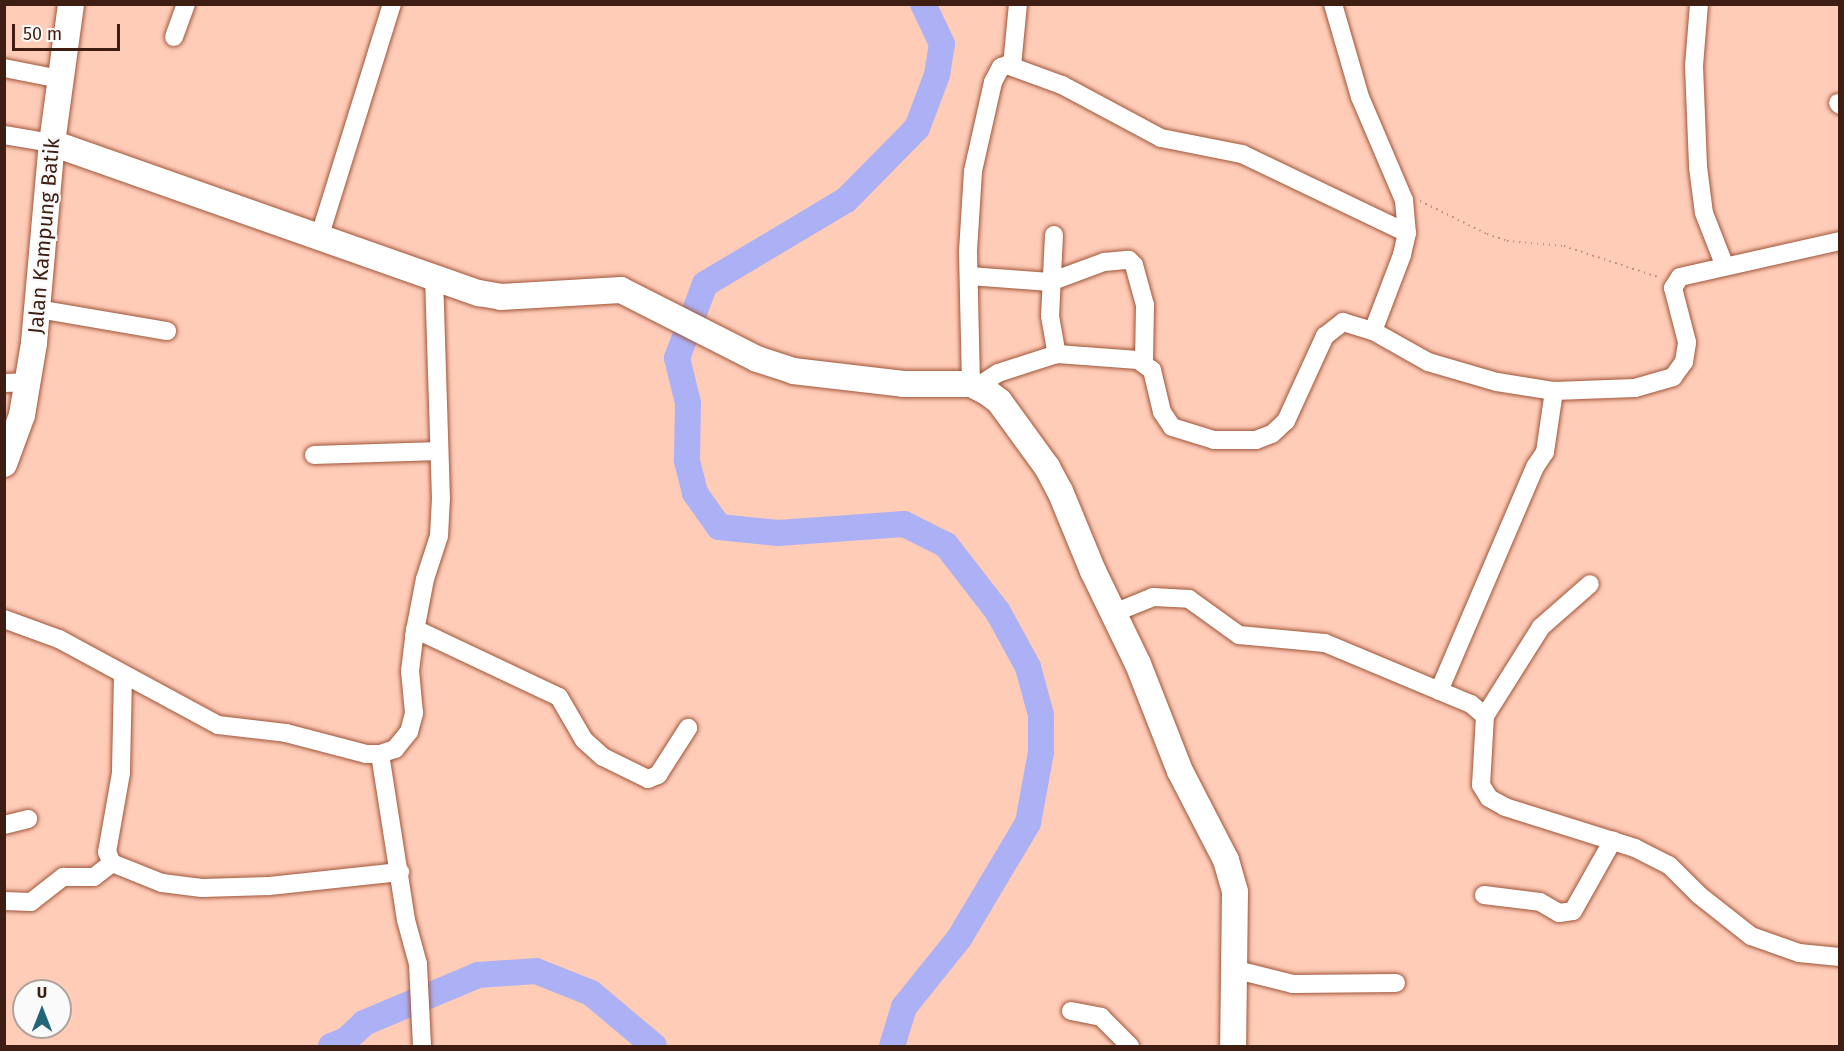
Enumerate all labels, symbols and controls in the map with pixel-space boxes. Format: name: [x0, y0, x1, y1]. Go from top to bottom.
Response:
scale bar: [15, 12, 123, 50]
text: 50 m: [23, 23, 62, 45]
street label: Jalan Kampung Batik: [23, 137, 65, 335]
north arrow: [12, 979, 72, 1039]
text: U: [37, 983, 47, 1002]

